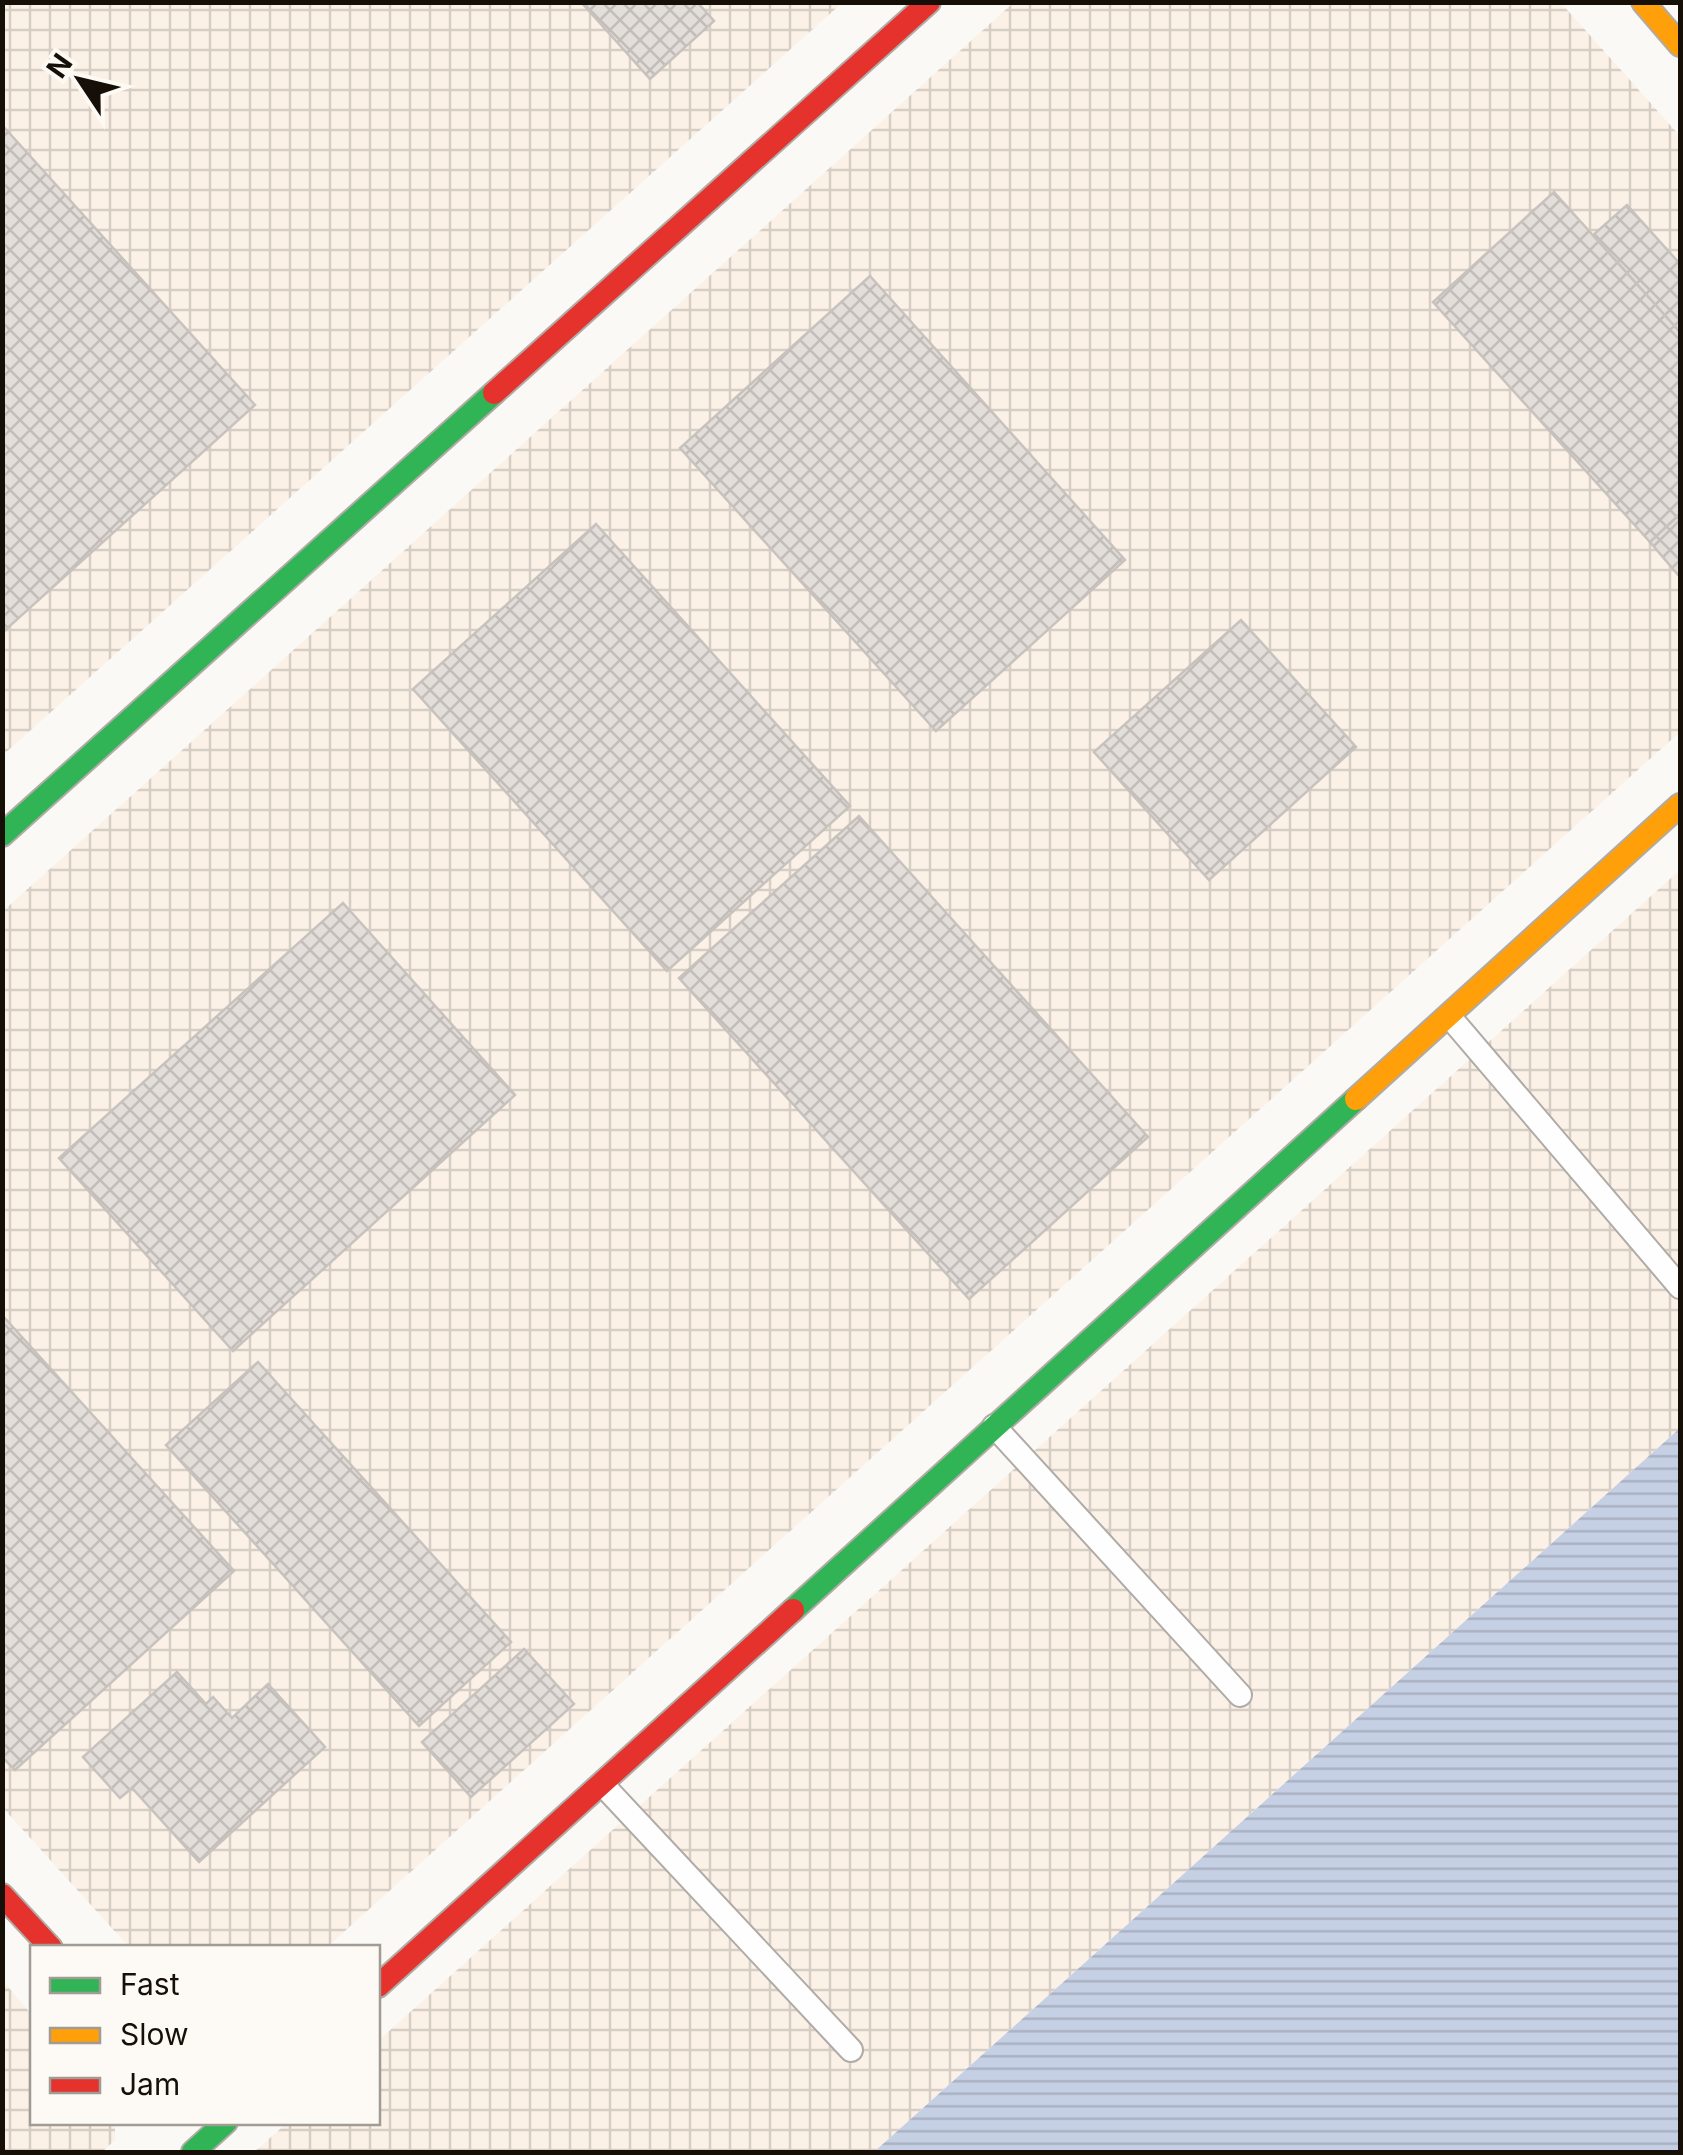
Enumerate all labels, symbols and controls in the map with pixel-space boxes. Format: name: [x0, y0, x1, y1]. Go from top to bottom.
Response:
north arrow: [30, 30, 130, 130]
text: N: [39, 47, 80, 84]
legend: [30, 1945, 380, 2125]
text: Fast: [120, 1966, 180, 2002]
text: Slow: [120, 2016, 189, 2052]
text: Jam: [120, 2066, 180, 2102]

